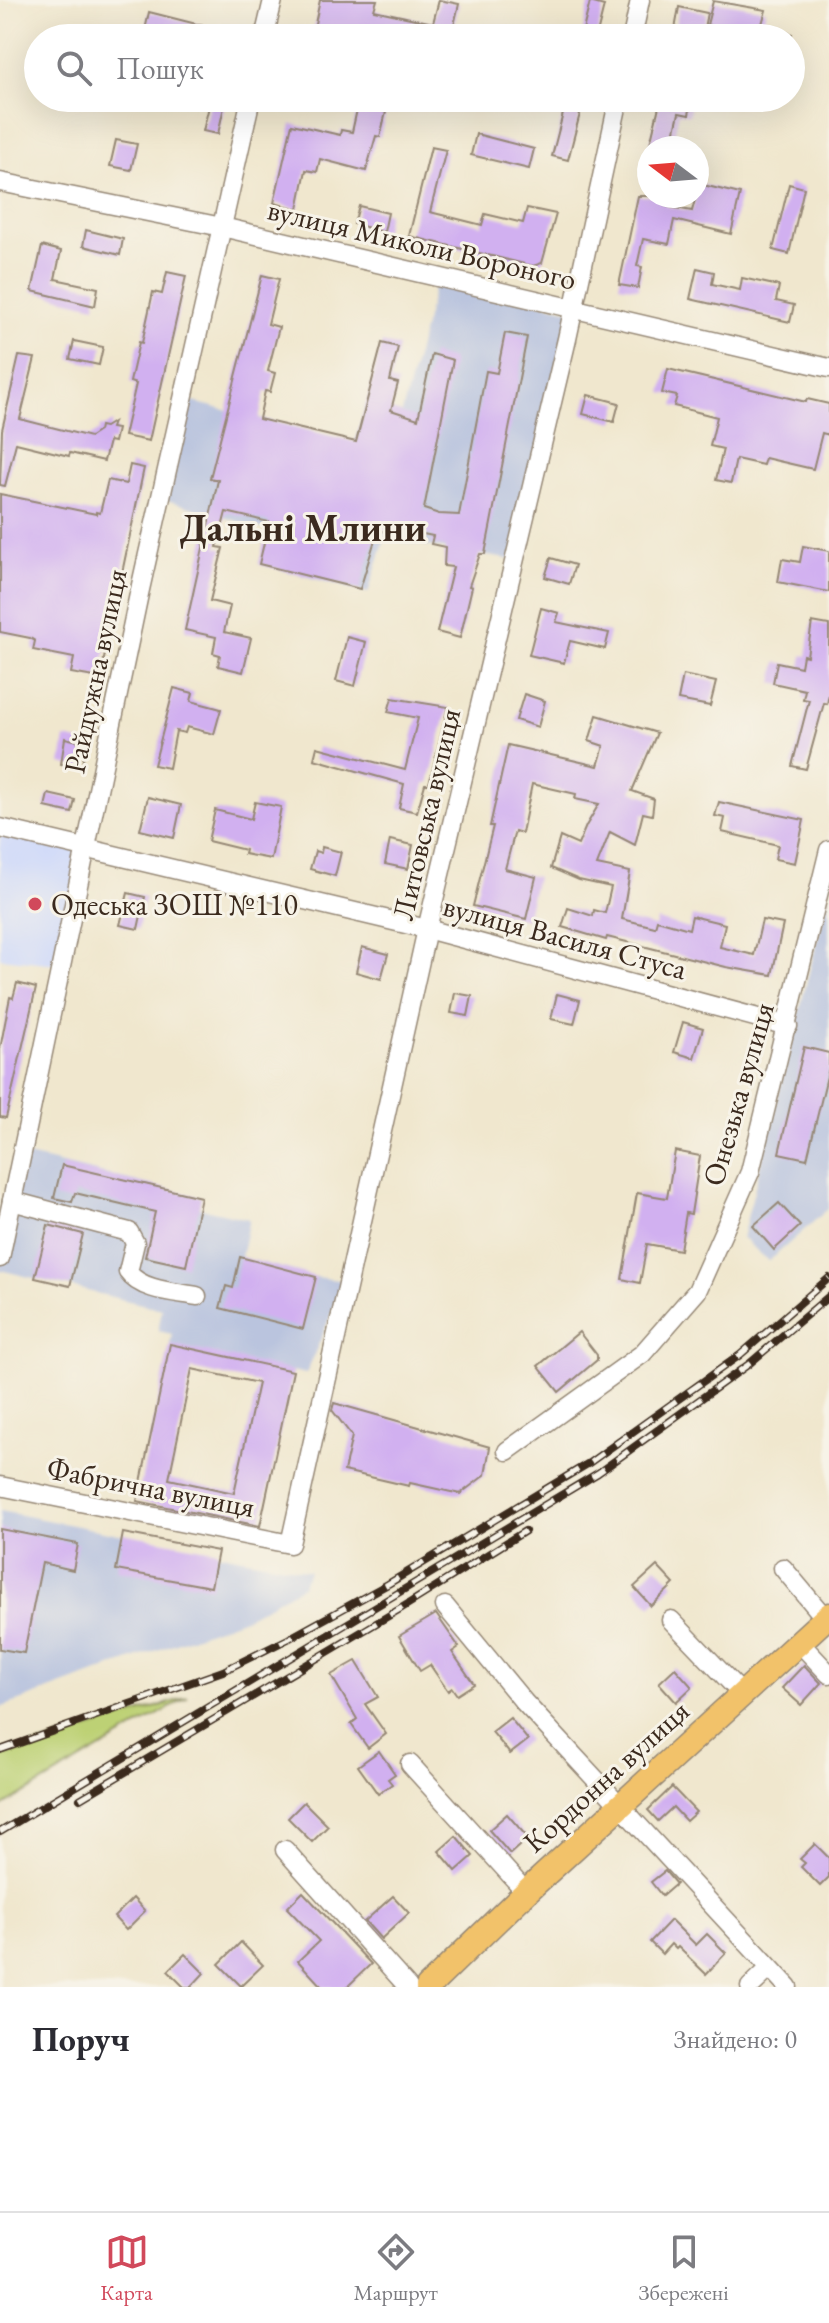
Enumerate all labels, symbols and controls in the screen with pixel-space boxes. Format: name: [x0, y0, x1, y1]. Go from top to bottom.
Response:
search box: [24, 24, 805, 112]
icon: search: [52, 46, 96, 90]
text: Пошук: [116, 49, 204, 88]
north arrow: [637, 136, 709, 208]
street label: вулиця Миколи Вороного: [264, 190, 580, 298]
district label: Дальні Млини: [180, 503, 426, 552]
street label: Райдужна вулиця: [54, 565, 136, 777]
street label: Литовська вулиця: [383, 704, 469, 924]
place label: Одеська ЗОШ №110: [51, 885, 298, 924]
street label: вулиця Василя Стуса: [439, 886, 691, 988]
marker: Одеська ЗОШ №110: [26, 895, 44, 913]
street label: Онезька вулиця: [693, 998, 783, 1190]
street label: Фабрична вулиця: [44, 1448, 258, 1526]
street label: Кордонна вулиця: [515, 1691, 697, 1861]
text: Поруч: [32, 2017, 130, 2061]
text: Знайдено: 0: [674, 2022, 797, 2056]
tab: Карта: [100, 2230, 153, 2307]
tab: Маршрут: [353, 2230, 438, 2307]
tab: Збережені: [638, 2230, 729, 2307]

